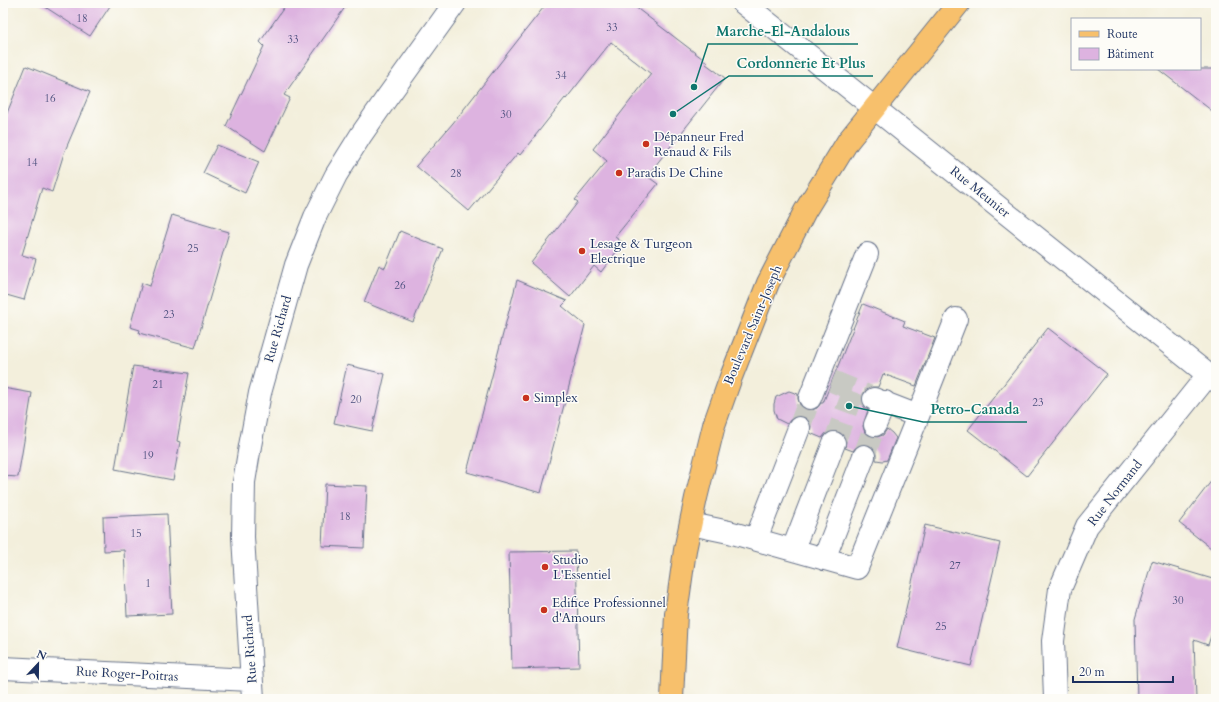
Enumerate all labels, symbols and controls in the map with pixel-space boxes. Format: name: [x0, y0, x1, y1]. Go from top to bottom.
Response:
house number: 18: [76, 11, 88, 26]
callout: Marche-El-Andalous: [708, 18, 858, 44]
legend: [1071, 18, 1201, 70]
house number: 33: [606, 20, 618, 35]
text: Marche-El-Andalous: [716, 22, 850, 41]
text: Route: [1107, 26, 1138, 42]
house number: 33: [287, 32, 299, 47]
text: Bâtiment: [1107, 46, 1154, 62]
callout: Cordonnerie Et Plus: [729, 50, 873, 76]
text: Cordonnerie Et Plus: [737, 54, 865, 73]
house number: 34: [555, 68, 567, 83]
house number: 16: [44, 91, 56, 106]
house number: 30: [500, 107, 512, 122]
place label: Dépanneur Fred Renaud & Fils: [654, 128, 744, 161]
marker: Dépanneur Fred Renaud & Fils: [641, 139, 651, 149]
house number: 14: [26, 155, 38, 170]
street label: Rue Meunier: [946, 162, 1014, 222]
place label: Paradis De Chine: [627, 164, 723, 182]
house number: 28: [450, 166, 462, 181]
marker: Paradis De Chine: [614, 168, 624, 178]
place label: Lesage & Turgeon Electrique: [590, 235, 693, 268]
house number: 25: [187, 241, 199, 256]
marker: Lesage & Turgeon Electrique: [577, 246, 587, 256]
street label: Boulevard Saint-Joseph: [720, 262, 786, 388]
house number: 26: [394, 278, 406, 293]
street label: Rue Richard: [260, 294, 296, 364]
house number: 23: [163, 307, 175, 322]
house number: 21: [152, 377, 164, 392]
place label: Simplex: [534, 389, 578, 407]
house number: 20: [350, 392, 362, 407]
marker: Simplex: [521, 393, 531, 403]
house number: 23: [1032, 395, 1044, 410]
callout: Petro-Canada: [923, 396, 1027, 422]
text: Petro-Canada: [931, 400, 1019, 419]
house number: 19: [142, 448, 154, 463]
street label: Rue Normand: [1083, 456, 1147, 530]
house number: 18: [339, 509, 351, 524]
house number: 15: [130, 526, 142, 541]
place label: Studio L'Essentiel: [553, 551, 611, 584]
house number: 27: [949, 558, 961, 573]
marker: Studio L'Essentiel: [540, 562, 550, 572]
house number: 1: [145, 576, 151, 591]
house number: 30: [1172, 593, 1184, 608]
place label: Edifice Professionnel d'Amours: [552, 594, 667, 627]
marker: Edifice Professionnel d'Amours: [539, 605, 549, 615]
street label: Rue Richard: [239, 614, 261, 684]
house number: 25: [935, 619, 947, 634]
north arrow: [18, 644, 58, 684]
text: N: [34, 646, 49, 664]
scale bar: [1073, 658, 1173, 684]
street label: Rue Roger-Poitras: [75, 662, 179, 686]
text: 20 m: [1079, 664, 1106, 680]

